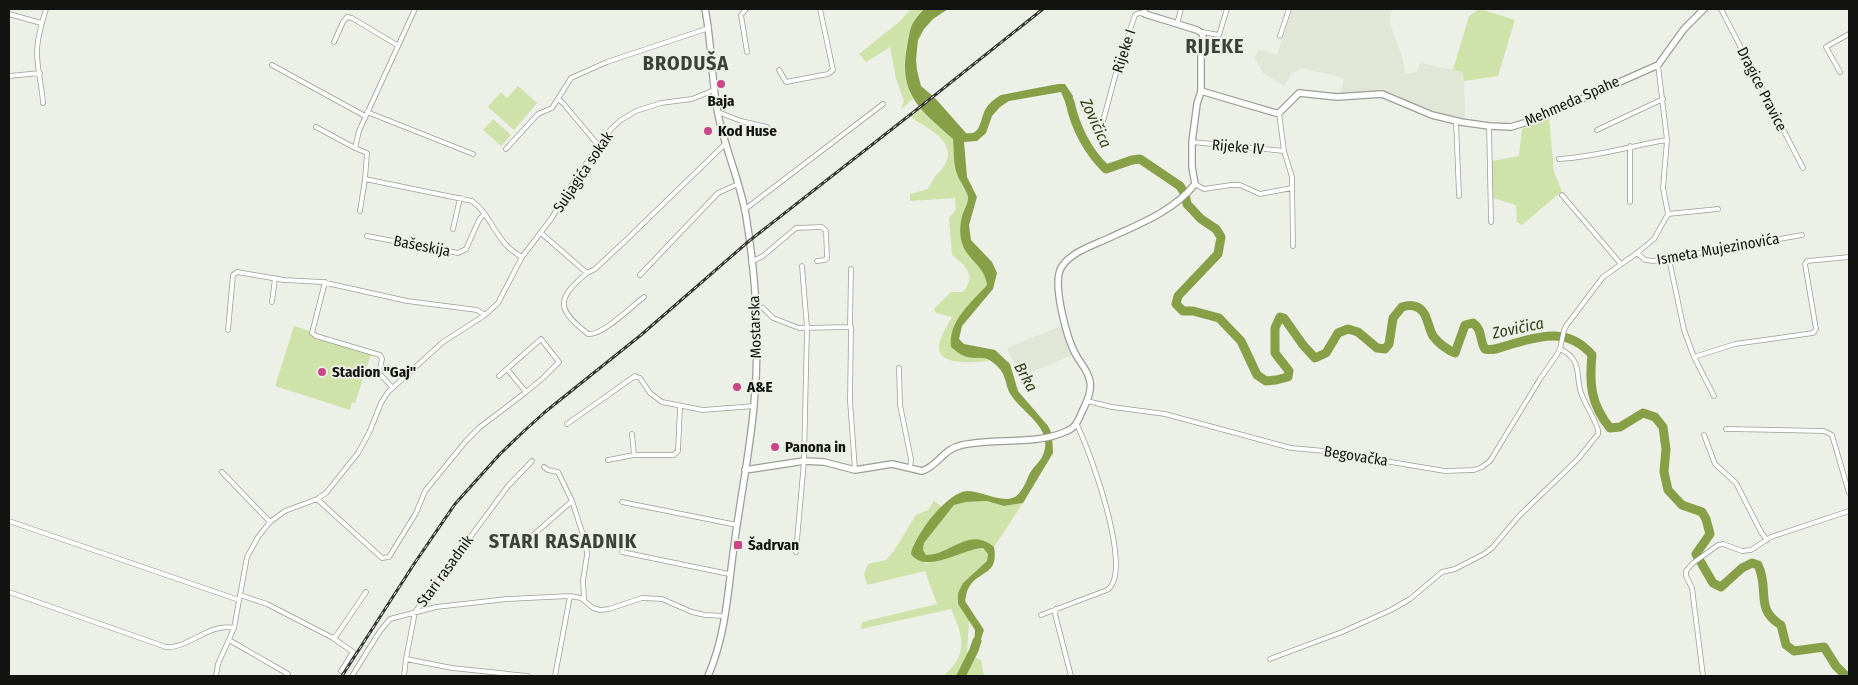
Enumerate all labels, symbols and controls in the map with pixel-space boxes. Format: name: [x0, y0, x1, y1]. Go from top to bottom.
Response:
street label: Rijeke I: [1109, 27, 1139, 75]
district label: RIJEKE: [1186, 34, 1245, 58]
street label: Dragice Pravice: [1733, 44, 1791, 134]
district label: BRODUŠA: [643, 50, 729, 75]
street label: Mehmeda Spahe: [1522, 72, 1622, 130]
marker: Baja: [715, 78, 727, 90]
place label: Baja: [707, 92, 735, 110]
water label: Zovičica: [1076, 94, 1116, 151]
place label: Kod Huse: [718, 122, 777, 140]
marker: Kod Huse: [702, 125, 714, 137]
street label: Suljagića sokak: [549, 128, 617, 216]
street label: Rijeke IV: [1211, 136, 1265, 158]
street label: Ismeta Mujezinovića: [1655, 229, 1781, 269]
street label: Bašeskija: [392, 232, 452, 260]
street label: Mostarska: [745, 295, 765, 359]
water label: Zovičica: [1489, 313, 1546, 343]
water label: Brka: [1010, 359, 1042, 395]
place label: Stadion "Gaj": [332, 363, 416, 381]
marker: Stadion "Gaj": [316, 366, 328, 378]
place label: A&E: [746, 378, 773, 396]
marker: A&E: [731, 381, 743, 393]
place label: Panona in: [785, 438, 846, 456]
marker: Panona in: [769, 441, 781, 453]
street label: Begovačka: [1323, 442, 1389, 470]
district label: STARI RASADNIK: [489, 529, 637, 553]
street label: Stari rasadnik: [413, 532, 477, 610]
place label: Šadrvan: [748, 536, 799, 554]
marker: Šadrvan: [732, 539, 744, 551]

